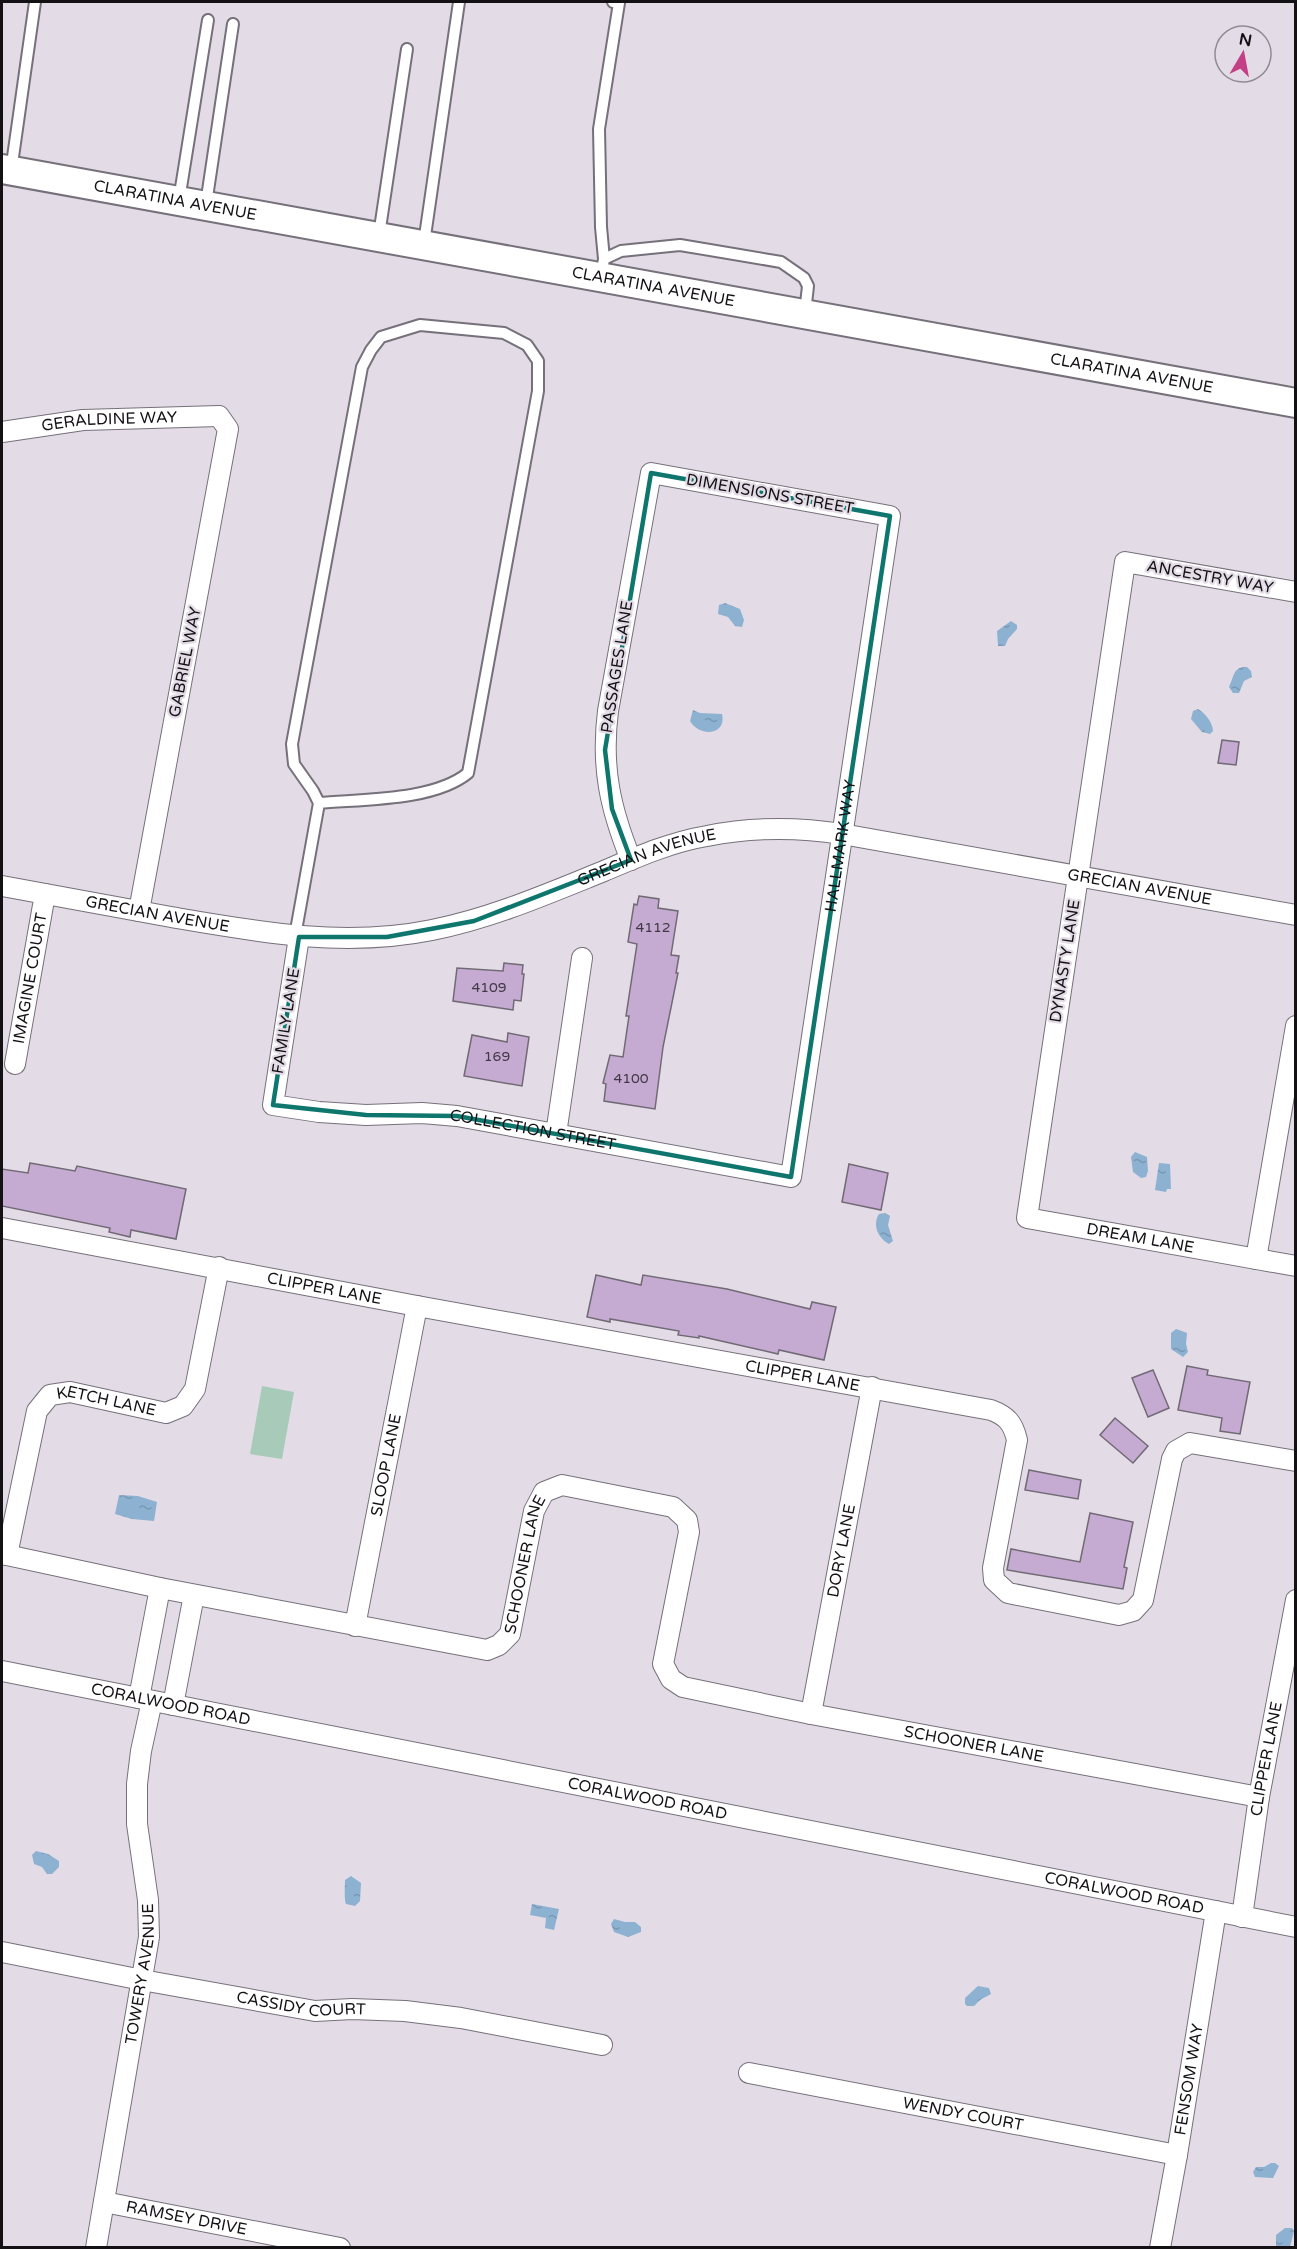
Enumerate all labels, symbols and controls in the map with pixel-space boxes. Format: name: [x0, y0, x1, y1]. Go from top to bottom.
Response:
north arrow: [1213, 24, 1273, 84]
text: N: [1237, 29, 1253, 51]
street label: CLARATINA AVENUE: [92, 176, 258, 225]
street label: CLARATINA AVENUE: [570, 262, 737, 311]
street label: CLARATINA AVENUE: [1049, 349, 1215, 398]
street label: GERALDINE WAY: [40, 407, 177, 436]
street label: DIMENSIONS STREET: [685, 469, 856, 519]
street label: ANCESTRY WAY: [1145, 556, 1275, 598]
street label: PASSAGES LANE: [597, 599, 637, 735]
street label: GABRIEL WAY: [164, 605, 206, 719]
street label: HALLMARK WAY: [821, 778, 860, 914]
street label: GRECIAN AVENUE: [574, 824, 718, 891]
street label: GRECIAN AVENUE: [1066, 864, 1213, 910]
street label: GRECIAN AVENUE: [84, 891, 231, 937]
street label: DYNASTY LANE: [1045, 898, 1085, 1024]
street label: IMAGINE COURT: [9, 911, 52, 1045]
house number: 4112: [635, 919, 671, 936]
street label: FAMILY LANE: [268, 967, 304, 1075]
house number: 4109: [471, 979, 507, 996]
house number: 169: [484, 1048, 510, 1065]
house number: 4100: [613, 1070, 649, 1087]
street label: COLLECTION STREET: [449, 1105, 618, 1155]
street label: DREAM LANE: [1085, 1219, 1196, 1258]
street label: CLIPPER LANE: [265, 1268, 383, 1309]
street label: CLIPPER LANE: [744, 1356, 861, 1396]
street label: KETCH LANE: [55, 1382, 158, 1421]
street label: SLOOP LANE: [366, 1412, 406, 1518]
street label: SCHOONER LANE: [500, 1492, 551, 1636]
street label: DORY LANE: [823, 1502, 860, 1599]
street label: CORALWOOD ROAD: [89, 1679, 252, 1730]
street label: CLIPPER LANE: [1246, 1700, 1287, 1817]
street label: SCHOONER LANE: [902, 1721, 1045, 1767]
street label: CORALWOOD ROAD: [566, 1773, 729, 1824]
street label: CORALWOOD ROAD: [1043, 1867, 1206, 1919]
street label: TOWERY AVENUE: [121, 1903, 159, 2046]
street label: CASSIDY COURT: [235, 1987, 366, 2022]
street label: FENSOM WAY: [1170, 2022, 1208, 2137]
street label: WENDY COURT: [901, 2093, 1025, 2135]
street label: RAMSEY DRIVE: [124, 2197, 249, 2240]

